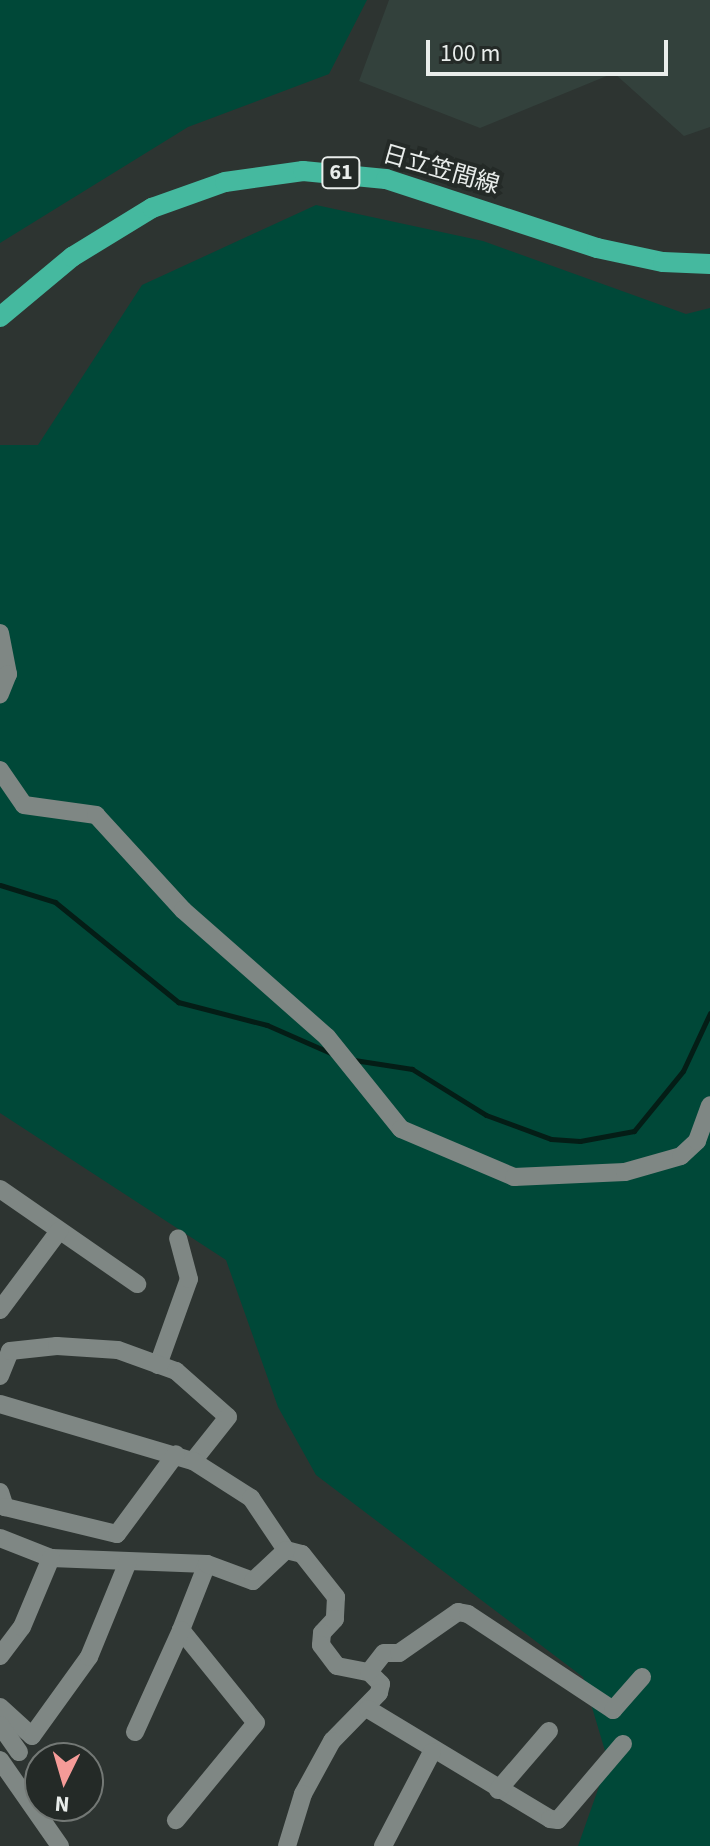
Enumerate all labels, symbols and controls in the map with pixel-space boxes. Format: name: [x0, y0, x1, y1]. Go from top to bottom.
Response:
scale bar: [430, 24, 672, 74]
text: 100 m: [440, 36, 500, 71]
street label: 日立笠間線: [379, 140, 503, 200]
road number: 61: [321, 155, 361, 191]
north arrow: [24, 1742, 104, 1822]
text: N: [53, 1787, 71, 1820]

